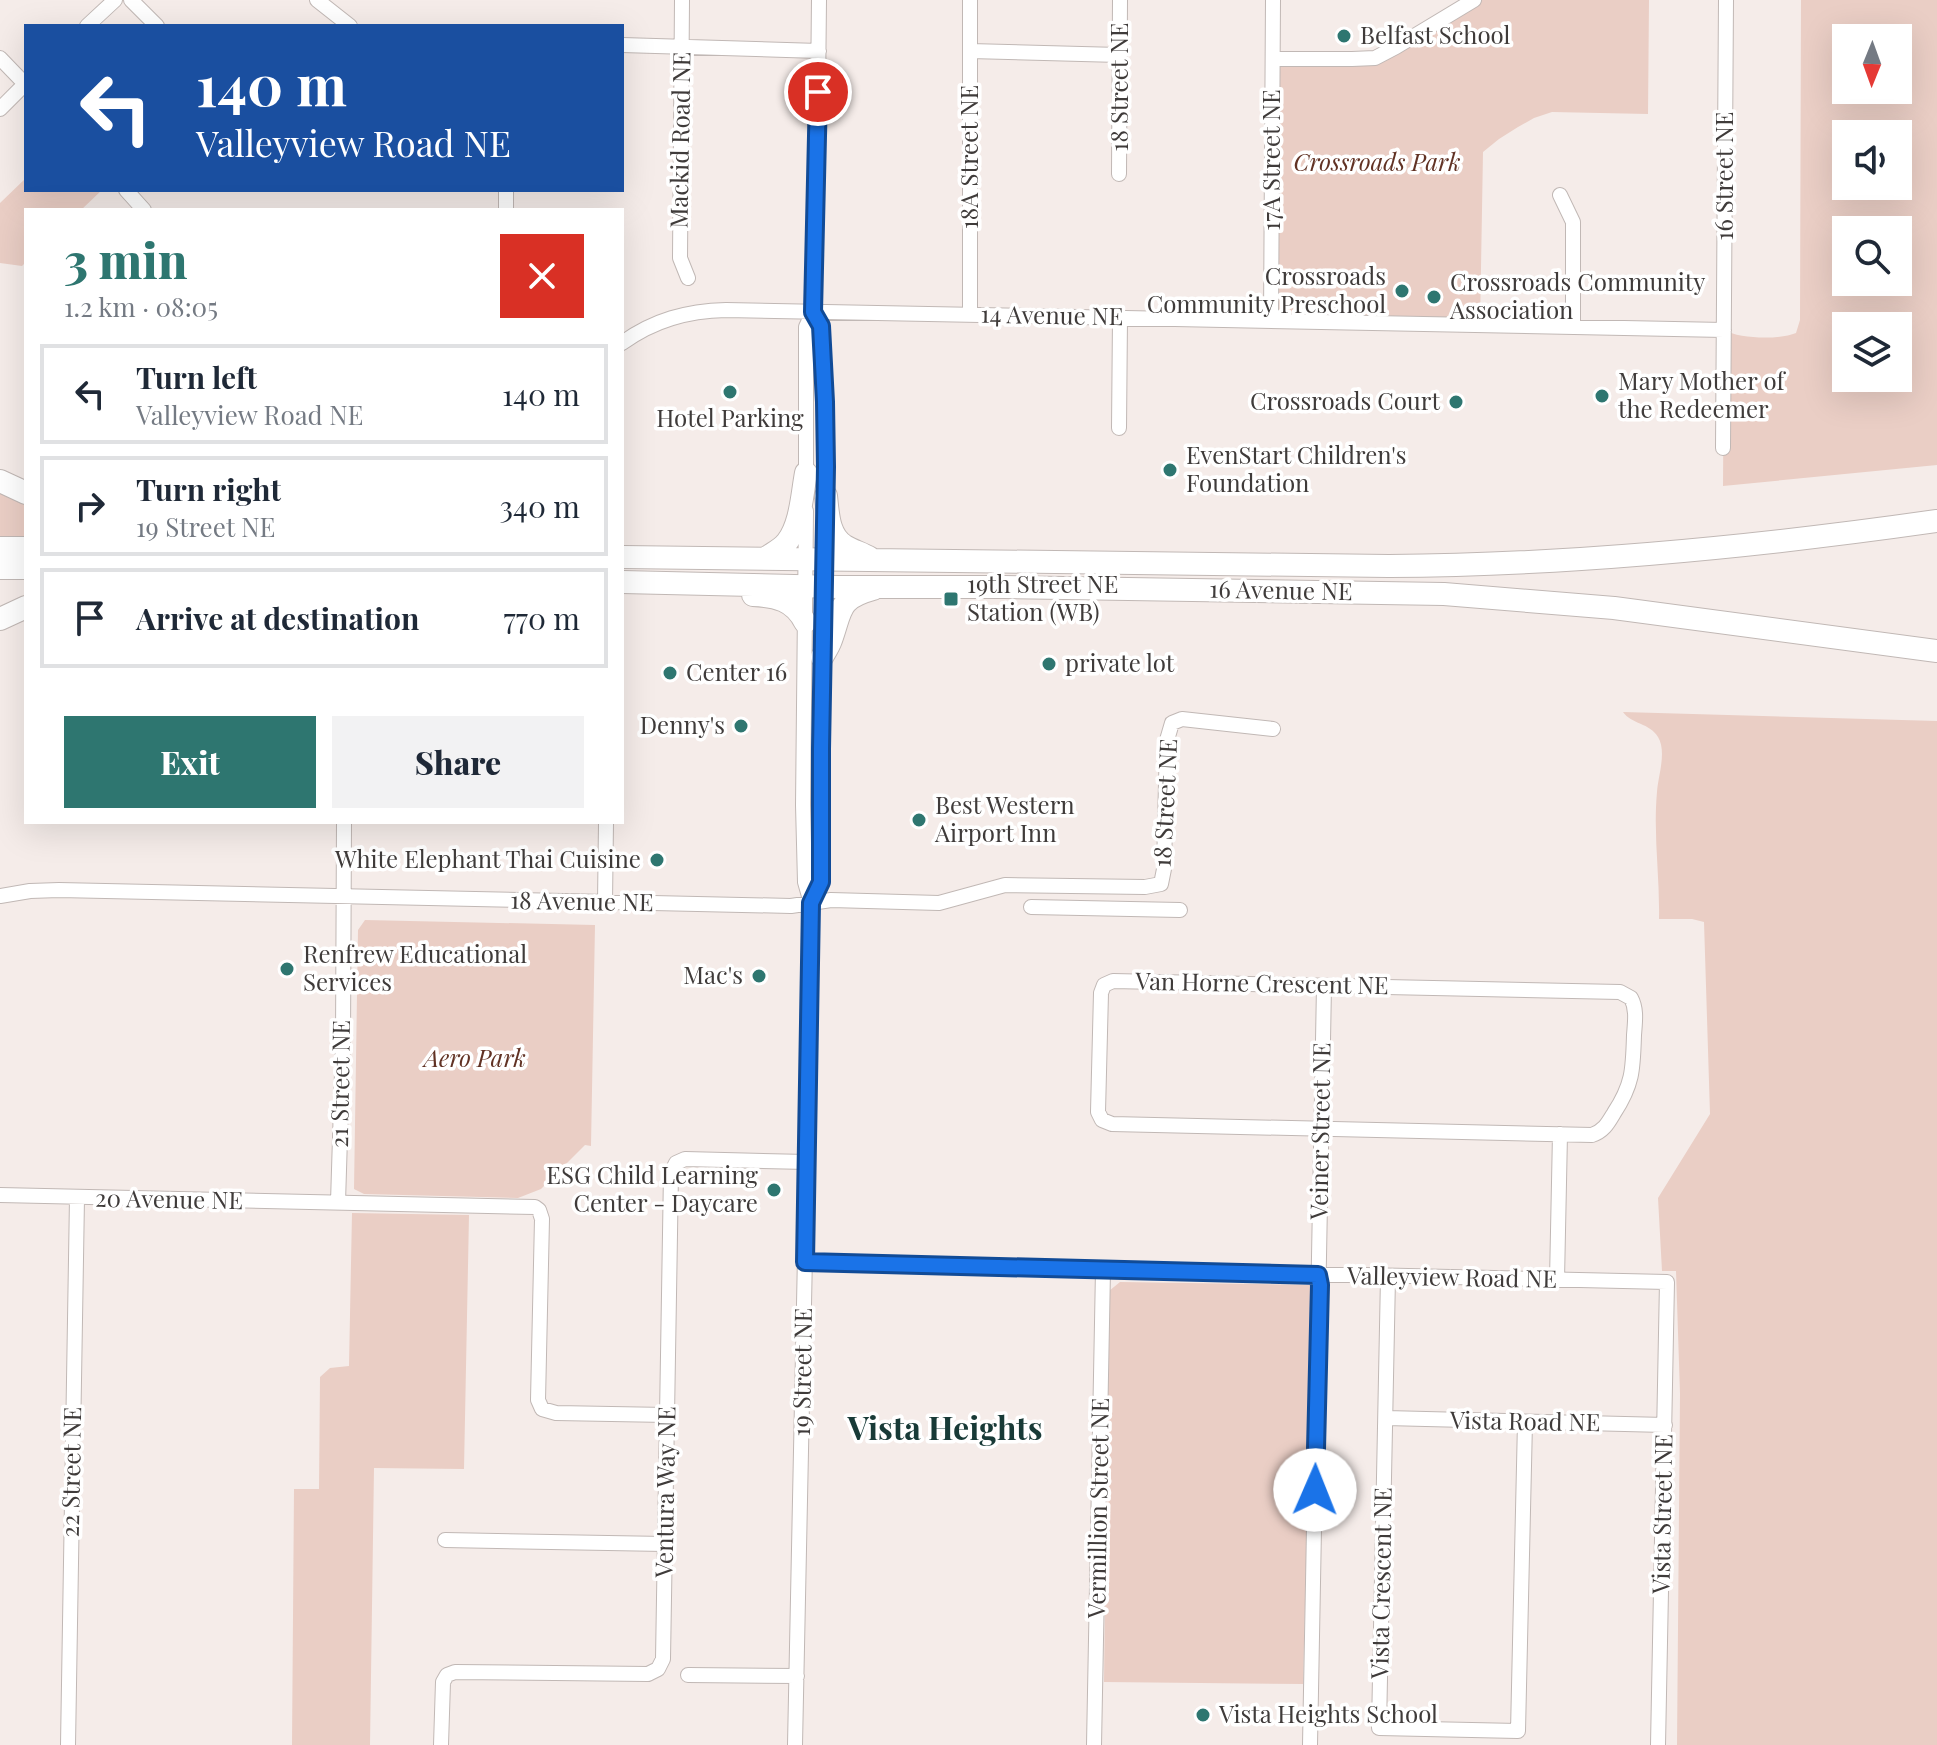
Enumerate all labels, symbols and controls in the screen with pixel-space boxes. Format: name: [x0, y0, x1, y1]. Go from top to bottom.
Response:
place label: Belfast School: [1360, 18, 1510, 50]
street label: 18 Street NE: [1102, 23, 1134, 151]
north arrow: [1832, 24, 1912, 104]
map controls: [1832, 24, 1912, 392]
marker: Belfast School: [1335, 27, 1353, 45]
text: 140 m: [196, 46, 347, 121]
street label: Mackid Road NE: [661, 51, 697, 229]
icon: left: [64, 56, 168, 160]
pin: [784, 58, 852, 126]
icon: arrive: [796, 70, 840, 114]
street label: 18A Street NE: [952, 85, 984, 229]
street label: 17A Street NE: [1254, 89, 1286, 231]
street label: 16 Street NE: [1707, 112, 1739, 240]
text: Valleyview Road NE: [196, 118, 511, 166]
button: sound: [1832, 120, 1912, 200]
park label: Crossroads Park: [1293, 145, 1461, 177]
button: search: [1832, 216, 1912, 296]
text: 3 min: [64, 227, 187, 291]
button: close: [500, 234, 584, 318]
place label: Crossroads Community Preschool: [1147, 259, 1386, 319]
place label: Crossroads Community Association: [1449, 265, 1705, 325]
marker: Crossroads Community Preschool: [1393, 282, 1411, 300]
marker: Crossroads Community Association: [1425, 288, 1443, 306]
text: 1.2 km · 08:05: [64, 289, 218, 324]
street label: 14 Avenue NE: [980, 297, 1124, 331]
button: layers: [1832, 312, 1912, 392]
text: Turn left: [136, 357, 257, 397]
place label: Mary Mother of the Redeemer: [1618, 364, 1787, 424]
icon: left: [68, 372, 112, 416]
text: 140 m: [502, 374, 580, 414]
marker: Hotel Parking: [721, 383, 739, 401]
place label: Crossroads Court: [1250, 384, 1440, 416]
marker: Mary Mother of the Redeemer: [1593, 387, 1611, 405]
marker: Crossroads Court: [1447, 393, 1465, 411]
text: Valleyview Road NE: [136, 397, 363, 432]
place label: Hotel Parking: [656, 401, 804, 433]
place label: EvenStart Children's Foundation: [1186, 438, 1406, 498]
marker: EvenStart Children's Foundation: [1161, 461, 1179, 479]
text: Turn right: [136, 469, 281, 509]
icon: right: [68, 484, 112, 528]
text: 340 m: [500, 486, 580, 526]
text: 19 Street NE: [136, 509, 275, 544]
place label: 19th Street NE Station (WB): [967, 567, 1118, 627]
street label: 16 Avenue NE: [1209, 572, 1353, 606]
marker: 19th Street NE Station (WB): [942, 590, 960, 608]
icon: arrive: [68, 596, 112, 640]
text: Arrive at destination: [136, 598, 419, 638]
text: 770 m: [504, 598, 580, 638]
place label: private lot: [1065, 646, 1175, 678]
place label: Center 16: [686, 655, 787, 687]
marker: private lot: [1040, 655, 1058, 673]
marker: Center 16: [661, 664, 679, 682]
place label: Denny's: [640, 708, 725, 740]
button: Exit: [64, 716, 316, 808]
button: Share: [332, 716, 584, 808]
marker: Denny's: [732, 717, 750, 735]
street label: 18 Street NE: [1145, 738, 1183, 868]
place label: Best Western Airport Inn: [934, 788, 1075, 848]
marker: Best Western Airport Inn: [910, 811, 928, 829]
place label: White Elephant Thai Cuisine: [334, 842, 641, 874]
marker: White Elephant Thai Cuisine: [648, 851, 666, 869]
street label: 18 Avenue NE: [510, 883, 654, 917]
place label: Renfrew Educational Services: [303, 937, 527, 997]
place label: Mac's: [683, 958, 743, 990]
marker: Renfrew Educational Services: [278, 960, 296, 978]
street label: Van Horne Crescent NE: [1134, 964, 1389, 1000]
marker: Mac's: [750, 967, 768, 985]
street label: 21 Street NE: [322, 1020, 356, 1148]
park label: Aero Park: [421, 1041, 526, 1073]
street label: Veiner Street NE: [1301, 1042, 1337, 1221]
place label: ESG Child Learning Center - Daycare: [546, 1158, 758, 1218]
street label: 20 Avenue NE: [95, 1181, 243, 1215]
marker: ESG Child Learning Center - Daycare: [765, 1181, 783, 1199]
street label: Valleyview Road NE: [1346, 1258, 1557, 1294]
street label: 19 Street NE: [784, 1307, 818, 1437]
street label: Vermillion Street NE: [1079, 1397, 1115, 1620]
street label: Vista Road NE: [1449, 1403, 1601, 1437]
district label: Vista Heights: [847, 1405, 1042, 1448]
street label: 22 Street NE: [53, 1406, 87, 1538]
street label: Ventura Way NE: [646, 1406, 681, 1579]
street label: Vista Street NE: [1644, 1434, 1678, 1595]
position arrow: [1273, 1448, 1357, 1532]
street label: Vista Crescent NE: [1362, 1487, 1398, 1680]
place label: Vista Heights School: [1218, 1697, 1438, 1729]
marker: Vista Heights School: [1194, 1706, 1212, 1724]

